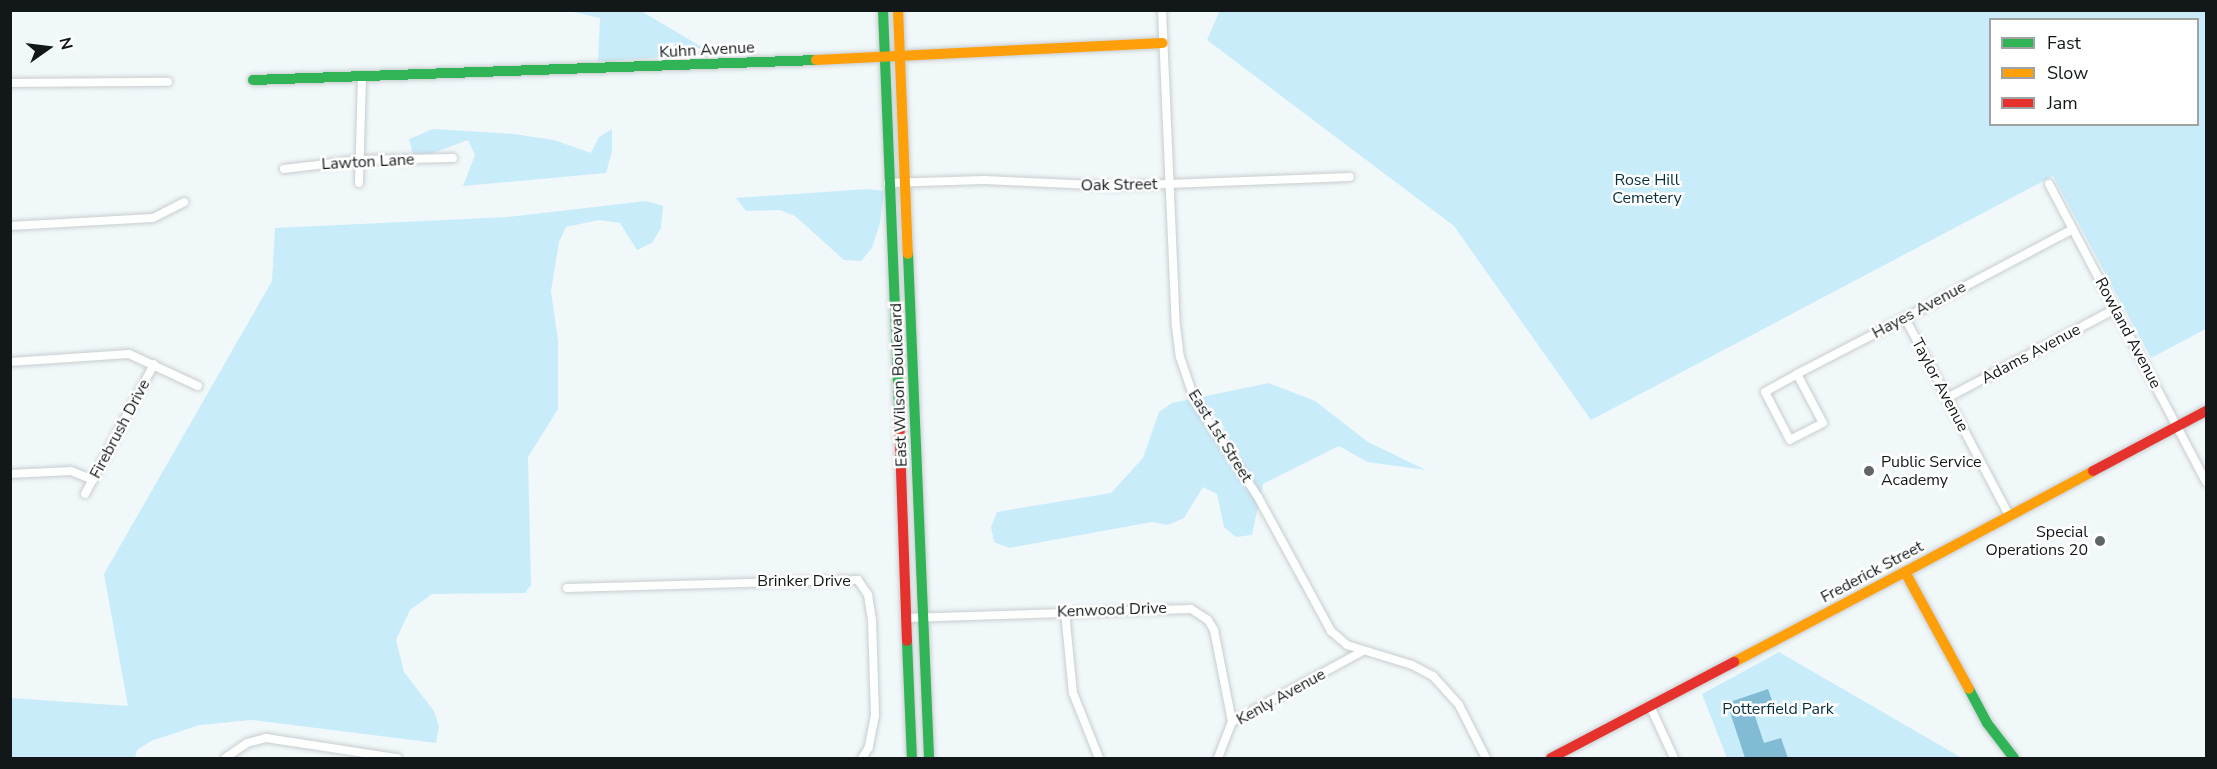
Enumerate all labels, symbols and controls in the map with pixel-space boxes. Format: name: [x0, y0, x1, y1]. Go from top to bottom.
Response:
north arrow: [18, 18, 78, 78]
legend: [1989, 18, 2199, 126]
text: Fast: [2047, 31, 2081, 55]
text: N: [53, 35, 78, 52]
street label: Kuhn Avenue: [659, 38, 755, 62]
text: Slow: [2047, 61, 2088, 85]
text: Jam: [2047, 91, 2078, 115]
street label: Lawton Lane: [321, 150, 415, 174]
park label: Rose Hill Cemetery: [1612, 170, 1682, 208]
street label: Oak Street: [1081, 175, 1157, 195]
street label: Rowland Avenue: [2091, 274, 2165, 392]
street label: Hayes Avenue: [1869, 277, 1969, 343]
street label: East Wilson Boulevard: [887, 303, 911, 467]
street label: Adams Avenue: [1978, 320, 2084, 388]
street label: Taylor Avenue: [1907, 335, 1973, 435]
street label: Firebrush Drive: [86, 376, 154, 482]
street label: East 1st Street: [1184, 386, 1256, 486]
place label: Public Service Academy: [1881, 452, 1982, 490]
marker: Public Service Academy: [1862, 464, 1876, 478]
place label: Special Operations 20: [1985, 522, 2088, 560]
marker: Special Operations 20: [2093, 534, 2107, 548]
street label: Frederick Street: [1818, 537, 1926, 607]
street label: Brinker Drive: [757, 571, 851, 591]
street label: Kenwood Drive: [1057, 598, 1167, 622]
street label: Kenly Avenue: [1233, 665, 1329, 729]
park label: Potterfield Park: [1722, 699, 1834, 719]

